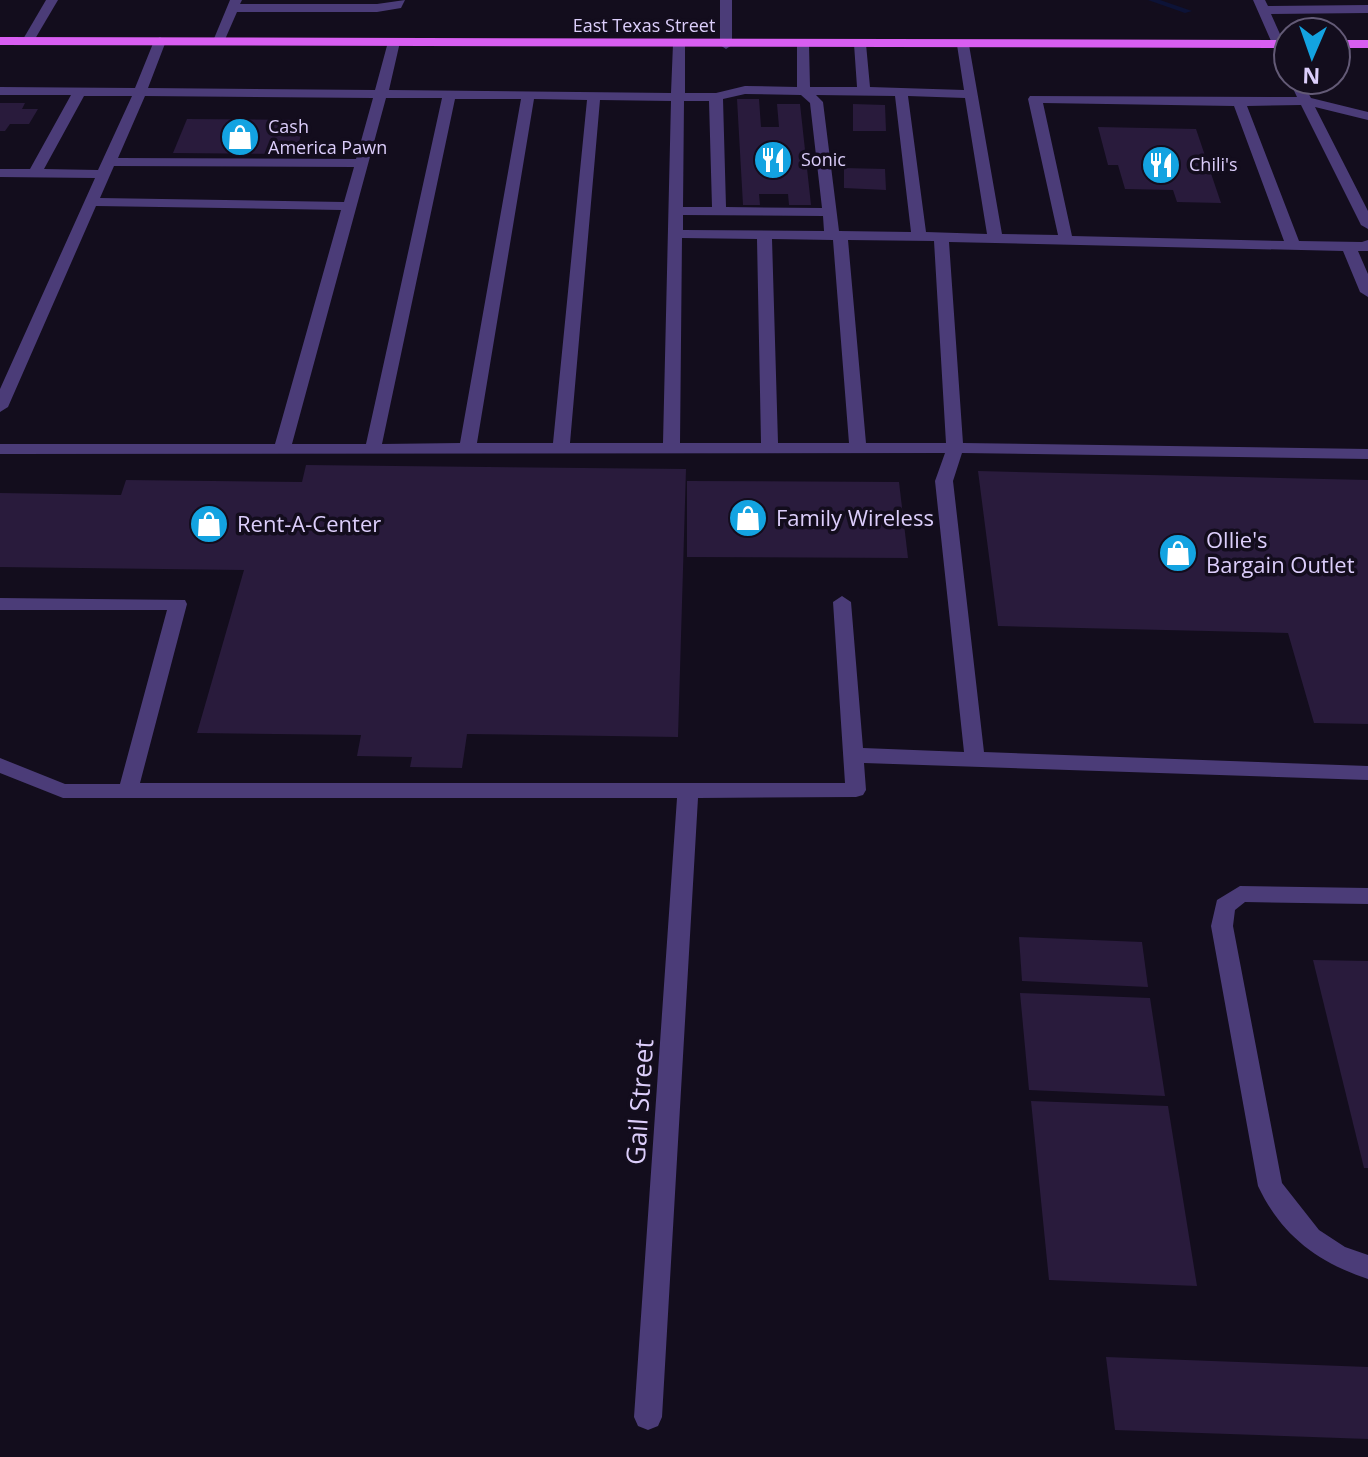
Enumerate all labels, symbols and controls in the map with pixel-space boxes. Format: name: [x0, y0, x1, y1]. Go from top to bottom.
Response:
street label: East Texas Street: [573, 13, 715, 37]
north arrow: [1272, 16, 1352, 96]
text: N: [1302, 62, 1321, 92]
place label: Cash America Pawn: [268, 114, 387, 159]
shop icon: Cash America Pawn: [219, 116, 261, 158]
restaurant icon: Sonic: [752, 139, 794, 181]
restaurant icon: Chili's: [1140, 144, 1182, 186]
place label: Sonic: [801, 147, 846, 171]
place label: Chili's: [1189, 152, 1238, 176]
shop icon: Family Wireless: [727, 497, 769, 539]
place label: Family Wireless: [776, 502, 934, 532]
shop icon: Rent-A-Center: [188, 503, 230, 545]
place label: Rent-A-Center: [237, 508, 381, 538]
place label: Ollie's Bargain Outlet: [1206, 524, 1355, 579]
shop icon: Ollie's Bargain Outlet: [1157, 532, 1199, 574]
street label: Gail Street: [617, 1038, 661, 1166]

